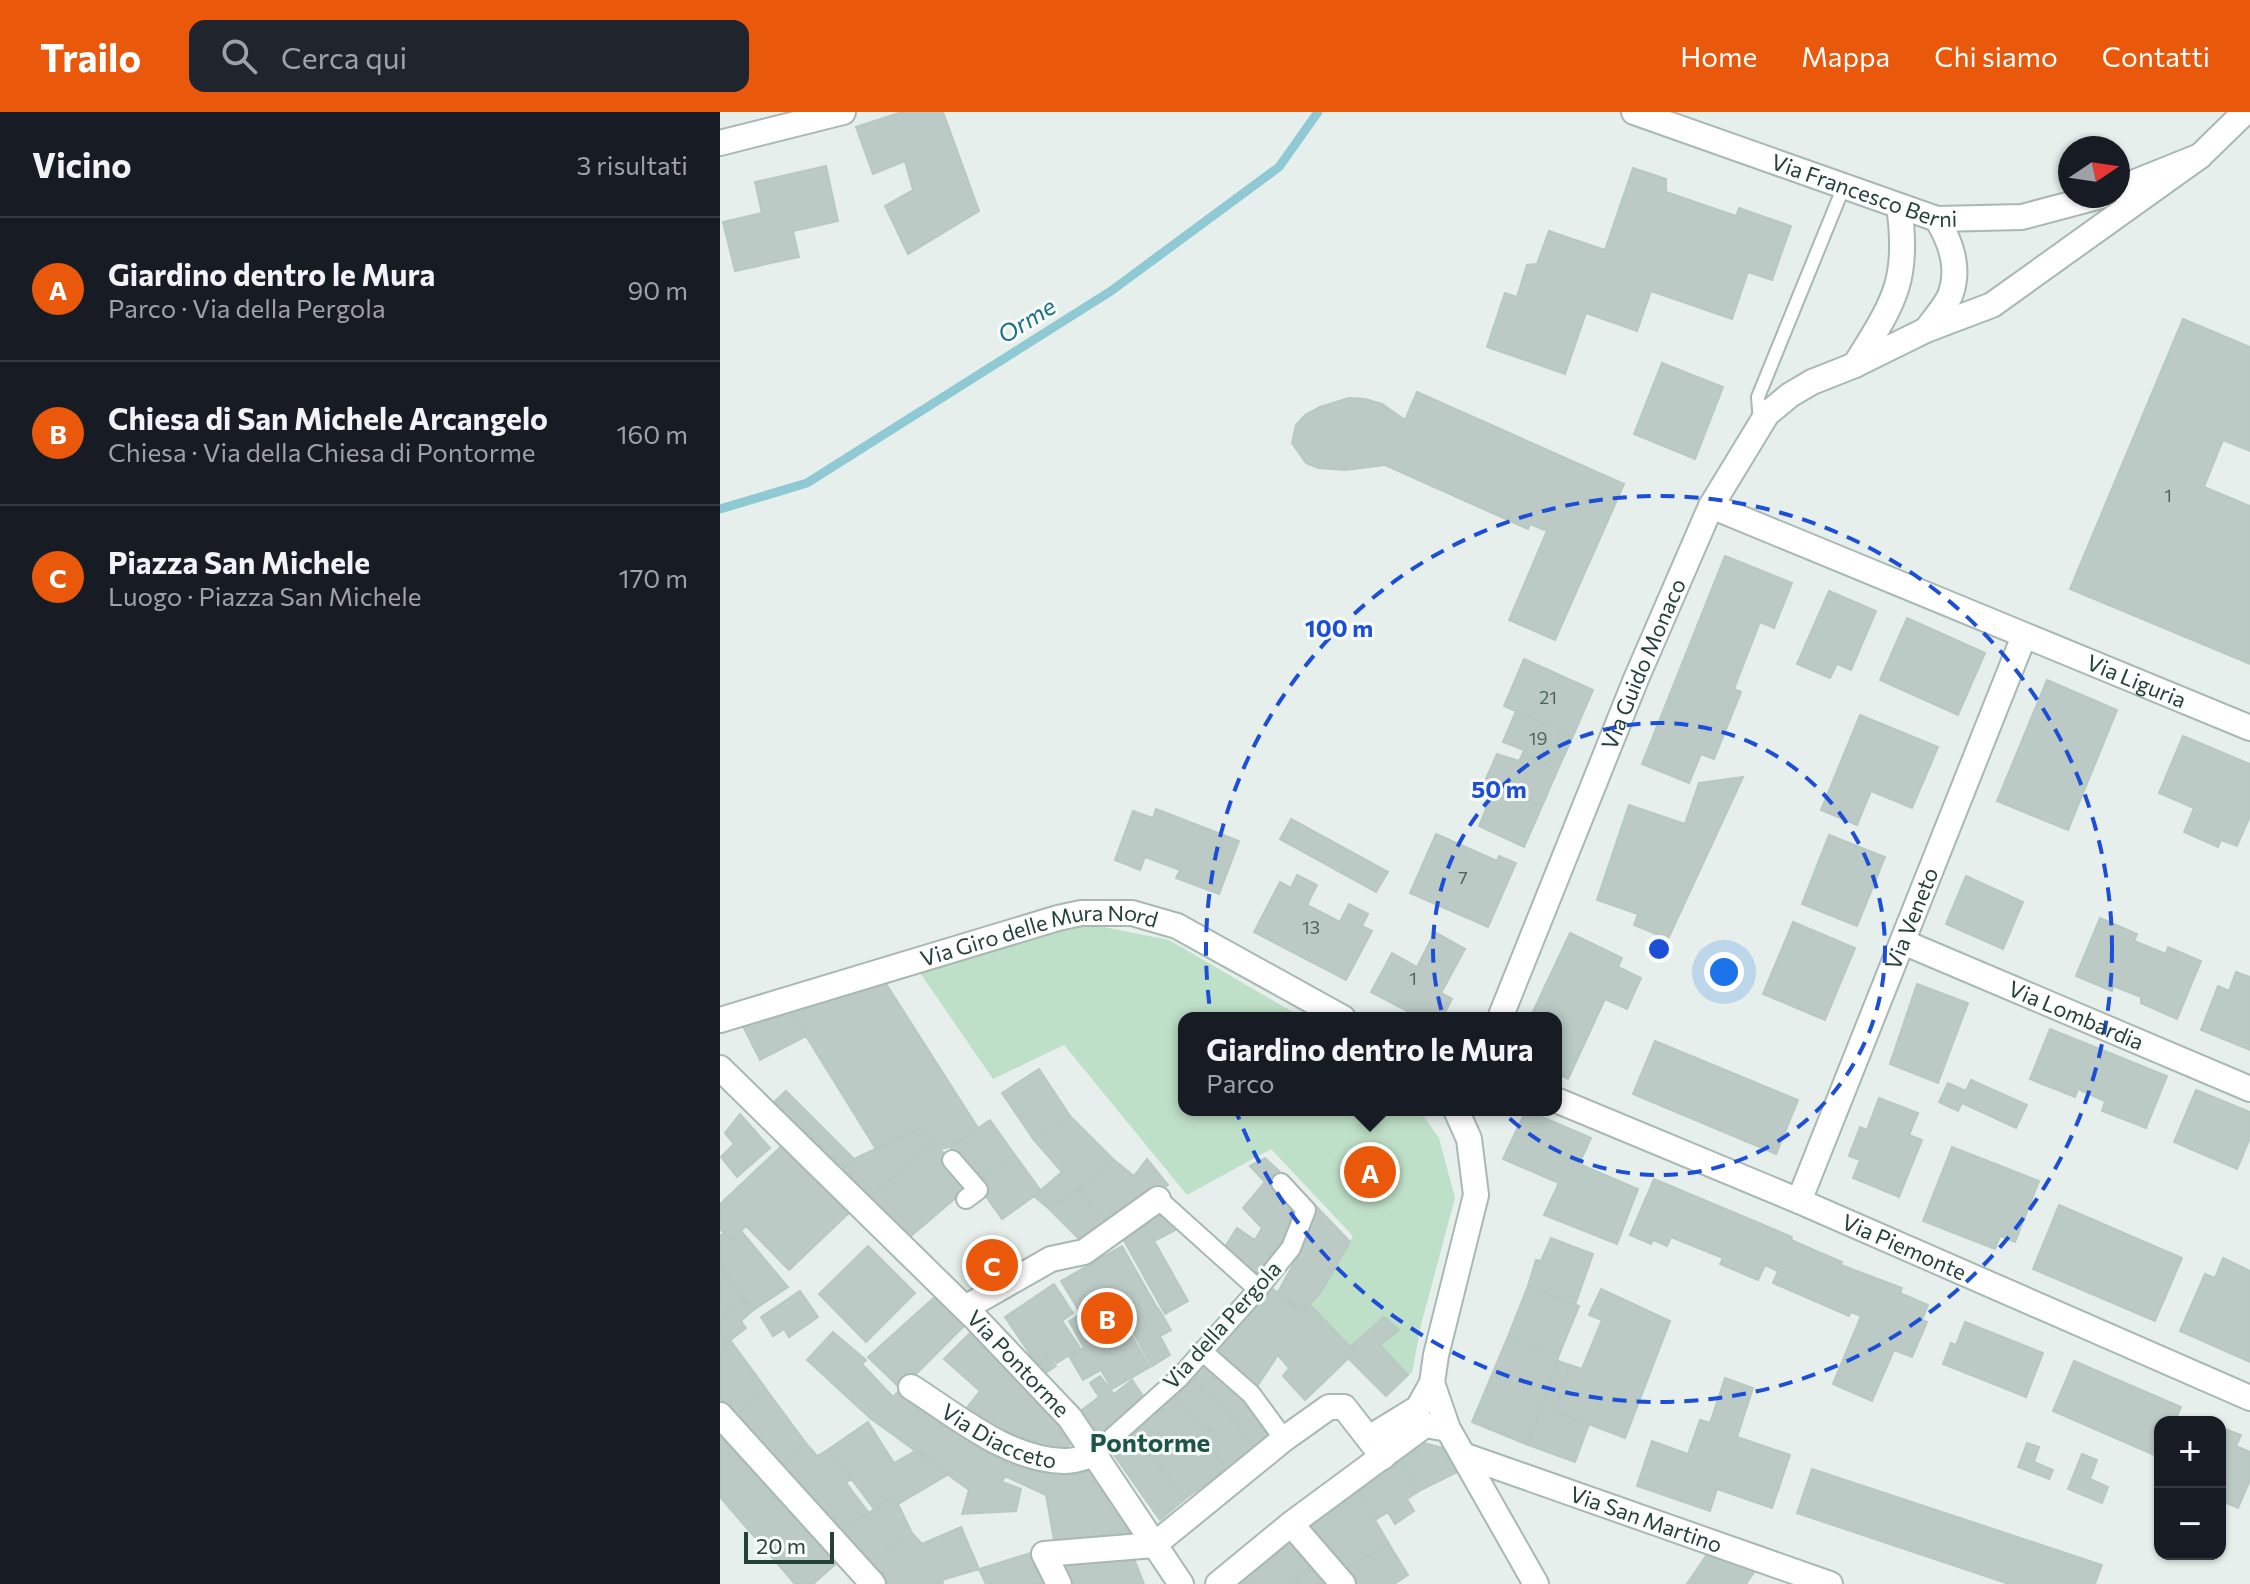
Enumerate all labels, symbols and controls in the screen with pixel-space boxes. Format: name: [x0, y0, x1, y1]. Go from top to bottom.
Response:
search box: [189, 20, 749, 92]
text: Trailo: [40, 33, 141, 80]
icon: search: [217, 34, 261, 78]
text: Cerca qui: [281, 38, 407, 75]
text: Home: [1680, 39, 1757, 73]
text: Mappa: [1801, 39, 1890, 73]
text: Chi siamo: [1934, 39, 2058, 73]
text: Contatti: [2102, 39, 2210, 73]
north arrow: [2058, 136, 2130, 208]
text: Vicino: [32, 143, 132, 185]
street label: Via Francesco Berni: [1768, 148, 1958, 232]
text: 3 risultati: [577, 149, 688, 180]
text: Giardino dentro le Mura: [108, 255, 435, 292]
text: A: [49, 274, 67, 305]
text: 90 m: [628, 274, 688, 305]
water label: Orme: [992, 291, 1061, 349]
text: Parco · Via della Pergola: [108, 292, 386, 323]
text: Chiesa di San Michele Arcangelo: [108, 399, 548, 436]
text: B: [49, 418, 67, 449]
text: 160 m: [616, 418, 688, 449]
text: Chiesa · Via della Chiesa di Pontorme: [108, 436, 536, 467]
house number: 1: [2164, 484, 2172, 506]
text: Piazza San Michele: [108, 543, 370, 580]
text: C: [49, 562, 67, 593]
text: 170 m: [619, 562, 688, 593]
street label: Via Guido Monaco: [1595, 574, 1691, 753]
text: Luogo · Piazza San Michele: [108, 580, 422, 611]
text: 100 m: [1305, 613, 1373, 642]
street label: Via Liguria: [2083, 648, 2190, 713]
house number: 21: [1539, 686, 1557, 708]
house number: 19: [1529, 727, 1547, 749]
text: 50 m: [1471, 774, 1527, 803]
street label: Via Veneto: [1879, 863, 1943, 973]
house number: 7: [1458, 866, 1468, 888]
street label: Via Giro delle Mura Nord: [917, 899, 1161, 972]
house number: 13: [1302, 916, 1320, 938]
centre of rings: [1645, 935, 1673, 963]
your location: [1704, 952, 1744, 992]
house number: 1: [1409, 967, 1417, 989]
street label: Via Lombardia: [2005, 974, 2148, 1055]
popup: [1178, 1012, 1562, 1116]
text: Giardino dentro le Mura: [1206, 1030, 1534, 1067]
text: Parco: [1206, 1067, 1275, 1098]
pin: A: [1344, 1142, 1396, 1202]
street label: Via Piemonte: [1838, 1208, 1971, 1286]
pin: C: [966, 1235, 1018, 1295]
street label: Via della Pergola: [1157, 1255, 1286, 1394]
pin: B: [1081, 1288, 1133, 1348]
street label: Via Pontorme: [962, 1304, 1076, 1422]
street label: Via Diacceto: [937, 1397, 1058, 1474]
map controls: [2154, 1416, 2226, 1560]
button: +: [2154, 1416, 2226, 1488]
district label: Pontorme: [1090, 1426, 1210, 1457]
street label: Via San Martino: [1567, 1480, 1726, 1558]
button: −: [2154, 1488, 2226, 1560]
scale bar: [744, 1528, 834, 1564]
text: 20 m: [756, 1532, 806, 1559]

